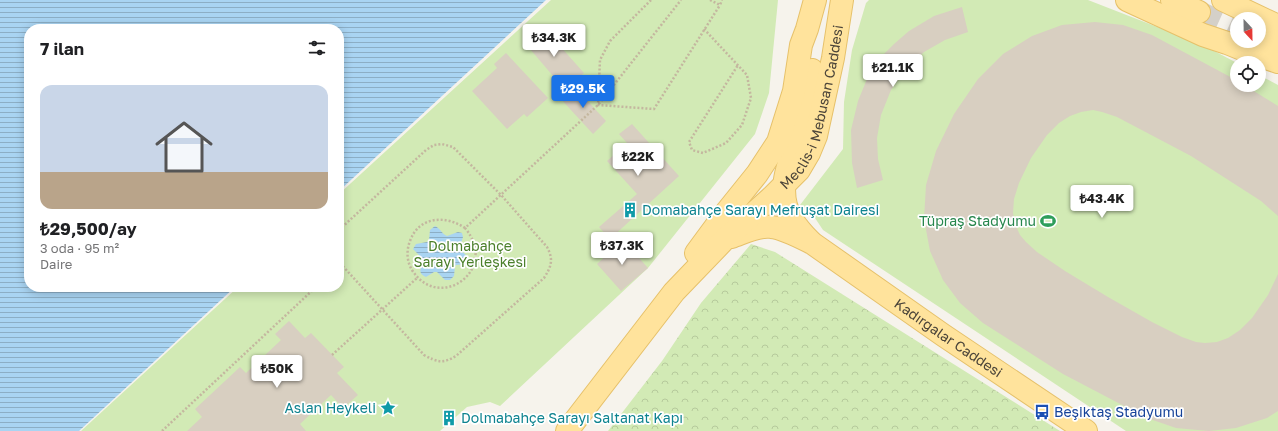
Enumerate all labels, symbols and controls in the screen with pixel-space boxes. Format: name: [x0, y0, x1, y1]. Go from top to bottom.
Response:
north arrow: [1230, 12, 1266, 48]
map controls: [1230, 12, 1266, 92]
pin: ₺34.3K: [521, 24, 587, 58]
street label: Meclis-i Mebusan Caddesi: [776, 24, 846, 192]
text: ₺34.3K: [531, 29, 577, 45]
icon: filters: [306, 37, 328, 59]
text: 7 ilan: [40, 38, 84, 59]
pin: ₺21.1K: [860, 54, 926, 88]
button: locate: [1230, 56, 1266, 92]
text: ₺21.1K: [872, 59, 914, 75]
pin: ₺29.5K: [550, 75, 616, 109]
text: ₺29.5K: [560, 80, 606, 96]
icon: home: [148, 111, 220, 183]
pin: ₺22K: [614, 143, 662, 177]
text: ₺22K: [622, 148, 654, 164]
pin: ₺43.4K: [1069, 185, 1135, 219]
text: ₺43.4K: [1079, 190, 1125, 206]
building icon: Domabahçe Sarayı Mefruşat Dairesi: [621, 201, 639, 219]
place label: Domabahçe Sarayı Mefruşat Dairesi: [642, 201, 879, 218]
place label: Tüpraş Stadyumu: [919, 212, 1036, 229]
sports icon: Tüpraş Stadyumu: [1039, 212, 1057, 230]
text: ₺29,500/ay: [40, 218, 137, 239]
pin: ₺37.3K: [589, 232, 655, 266]
park label: Dolmabahçe Sarayı Yerleşkesi: [413, 237, 527, 270]
text: ₺37.3K: [600, 237, 644, 253]
text: 3 oda · 95 m²: [40, 240, 119, 256]
text: Daire: [40, 256, 72, 272]
street label: Kadırgalar Caddesi: [891, 295, 1006, 380]
pin: ₺50K: [253, 355, 301, 389]
text: ₺50K: [260, 360, 294, 376]
place label: Aslan Heykeli: [284, 399, 376, 416]
place icon: Aslan Heykeli: [379, 399, 397, 417]
bus stop icon: Beşiktaş Stadyumu: [1033, 403, 1051, 421]
place label: Beşiktaş Stadyumu: [1054, 403, 1183, 420]
building icon: Dolmabahçe Sarayı Saltanat Kapı: [440, 409, 458, 427]
place label: Dolmabahçe Sarayı Saltanat Kapı: [461, 409, 683, 426]

